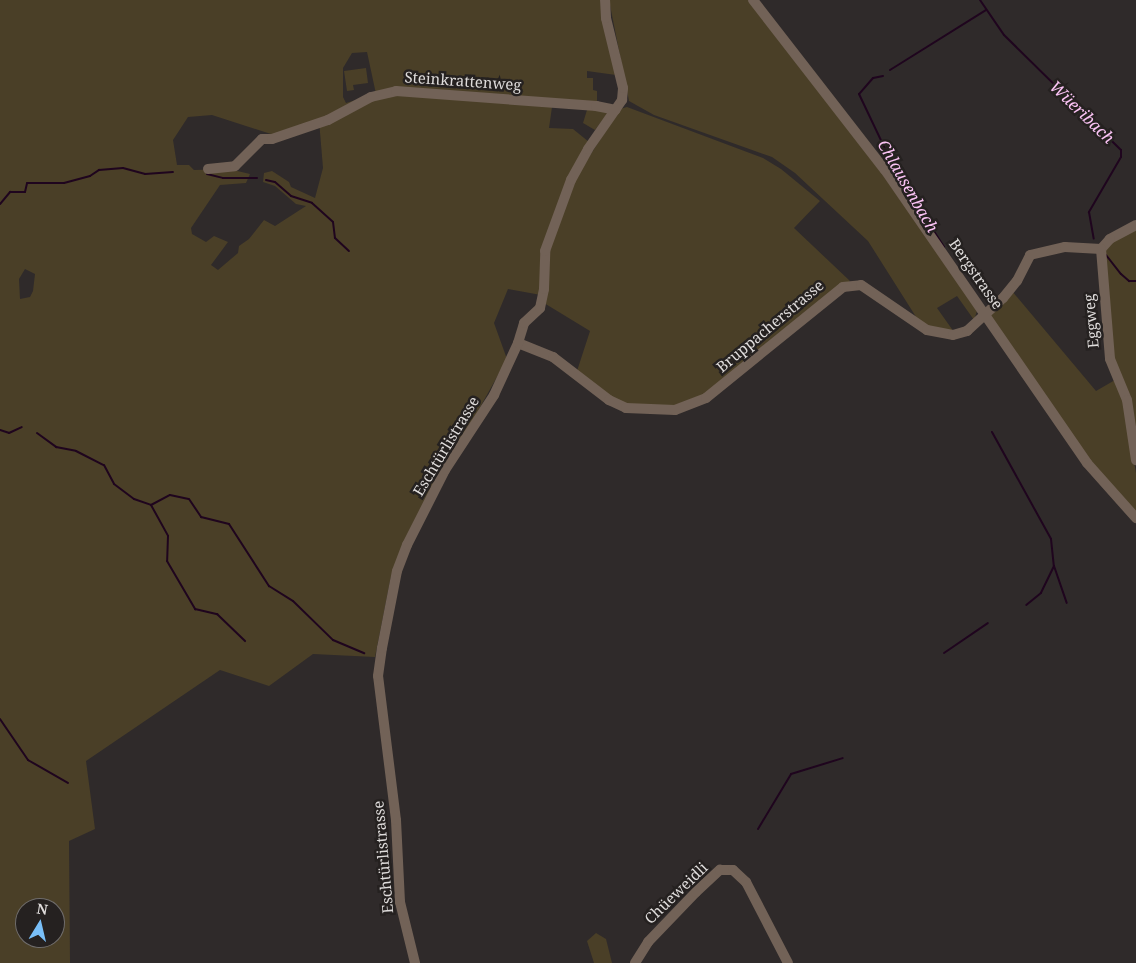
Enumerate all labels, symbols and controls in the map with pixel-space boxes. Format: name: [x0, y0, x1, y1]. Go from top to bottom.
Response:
street label: Steinkrattenweg: [404, 68, 522, 94]
water label: Wüeribach: [1046, 77, 1118, 147]
water label: Chlausenbach: [874, 136, 942, 236]
street label: Bergstrasse: [945, 235, 1007, 313]
street label: Bruppacherstrasse: [713, 276, 827, 376]
street label: Eggweg: [1080, 293, 1102, 349]
street label: Eschtürlistrasse: [409, 393, 483, 499]
street label: Eschtürlistrasse: [369, 800, 397, 914]
street label: Chüeweidli: [641, 858, 711, 928]
north arrow: [15, 898, 65, 948]
text: N: [35, 898, 49, 919]

